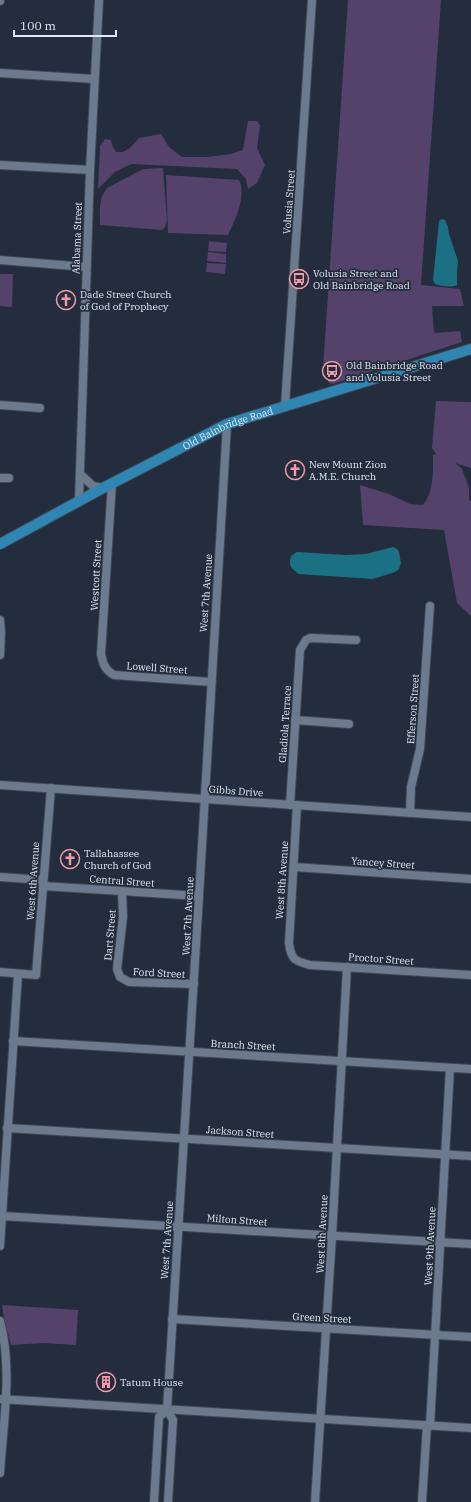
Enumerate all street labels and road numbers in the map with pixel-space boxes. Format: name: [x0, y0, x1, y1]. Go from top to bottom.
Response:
street label: Volusia Street: [280, 169, 298, 235]
street label: Alabama Street: [69, 201, 85, 274]
street label: Old Bainbridge Road: [180, 404, 275, 452]
street label: Westcott Street: [88, 539, 104, 611]
street label: West 7th Avenue: [197, 553, 215, 633]
street label: Lowell Street: [126, 659, 188, 677]
street label: Efferson Street: [404, 673, 422, 745]
street label: Gladiola Terrace: [276, 685, 294, 763]
street label: Gibbs Drive: [208, 783, 264, 799]
street label: West 8th Avenue: [273, 840, 291, 920]
street label: West 6th Avenue: [24, 841, 42, 921]
street label: Yancey Street: [351, 854, 416, 872]
street label: Central Street: [89, 872, 155, 890]
street label: West 7th Avenue: [179, 876, 197, 956]
street label: Dart Street: [101, 909, 119, 961]
street label: Proctor Street: [348, 950, 415, 968]
street label: Ford Street: [132, 965, 186, 981]
street label: Branch Street: [210, 1037, 276, 1053]
street label: Jackson Street: [205, 1123, 275, 1141]
street label: West 8th Avenue: [313, 1194, 331, 1274]
street label: West 7th Avenue: [158, 1200, 176, 1280]
street label: West 9th Avenue: [421, 1206, 439, 1286]
street label: Milton Street: [206, 1211, 268, 1229]
street label: Green Street: [292, 1310, 352, 1326]

